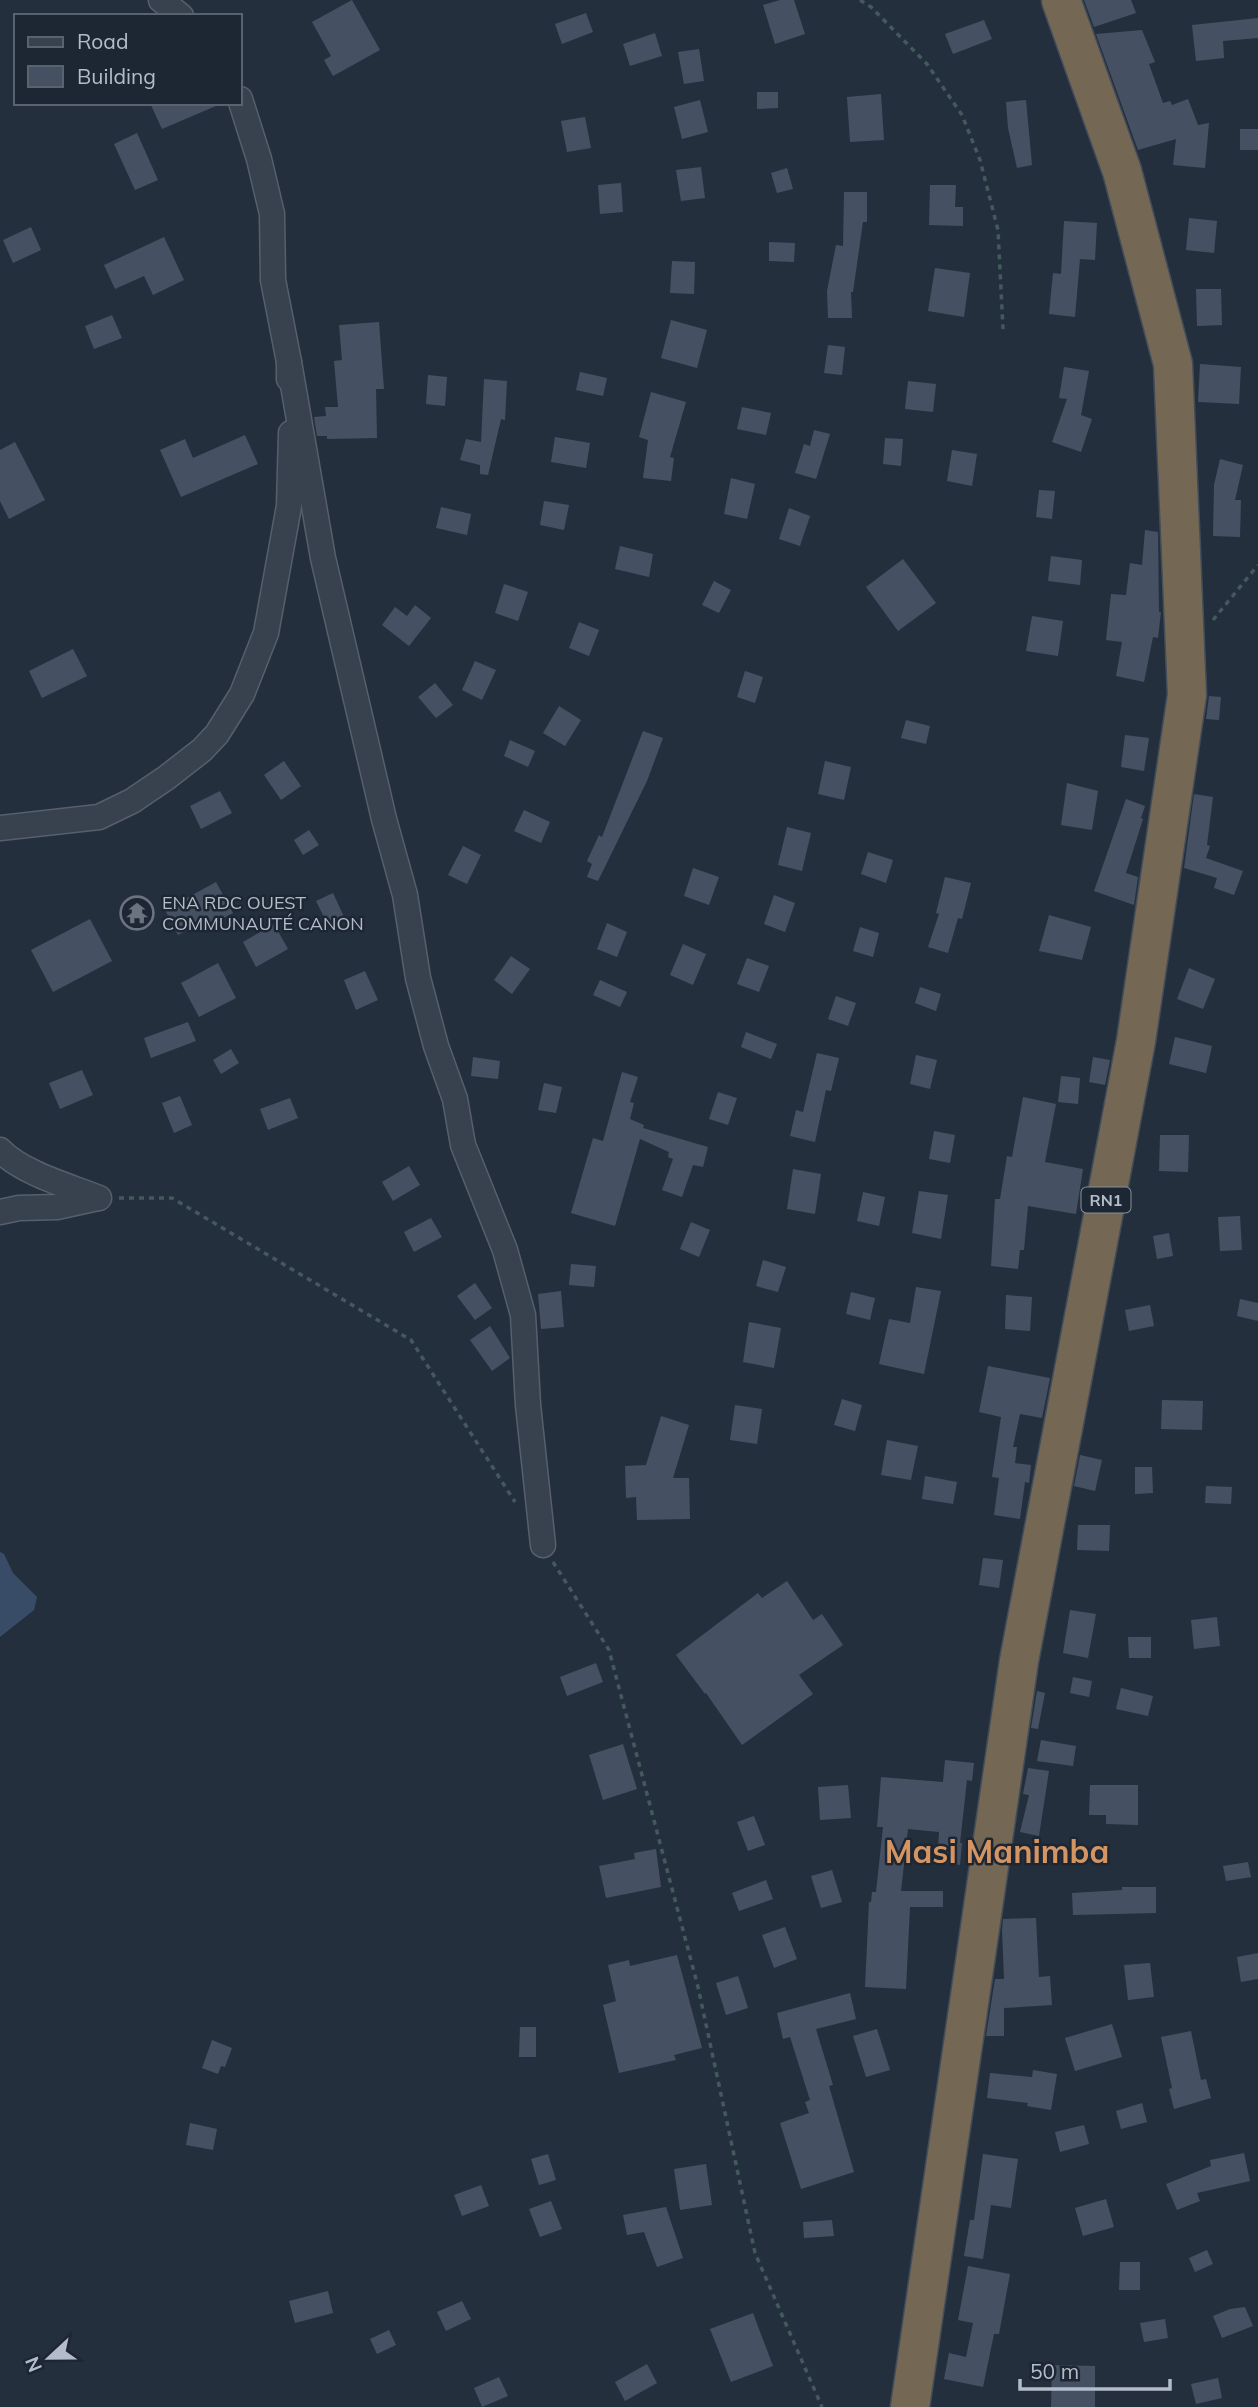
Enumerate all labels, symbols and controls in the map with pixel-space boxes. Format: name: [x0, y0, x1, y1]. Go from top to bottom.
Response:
legend: [14, 14, 242, 105]
text: Road: [77, 28, 128, 54]
text: Building: [77, 63, 156, 89]
place label: ENA RDC OUEST COMMUNAUTÉ CANON: [162, 891, 364, 935]
temple icon: ENA RDC OUEST COMMUNAUTÉ CANON: [118, 894, 156, 932]
road number: RN1: [1082, 1188, 1130, 1212]
district label: Masi Manimba: [885, 1831, 1109, 1871]
north arrow: [14, 2323, 84, 2393]
scale bar: [1020, 2348, 1170, 2392]
text: N: [19, 2353, 47, 2376]
text: 50 m: [1030, 2358, 1079, 2384]

